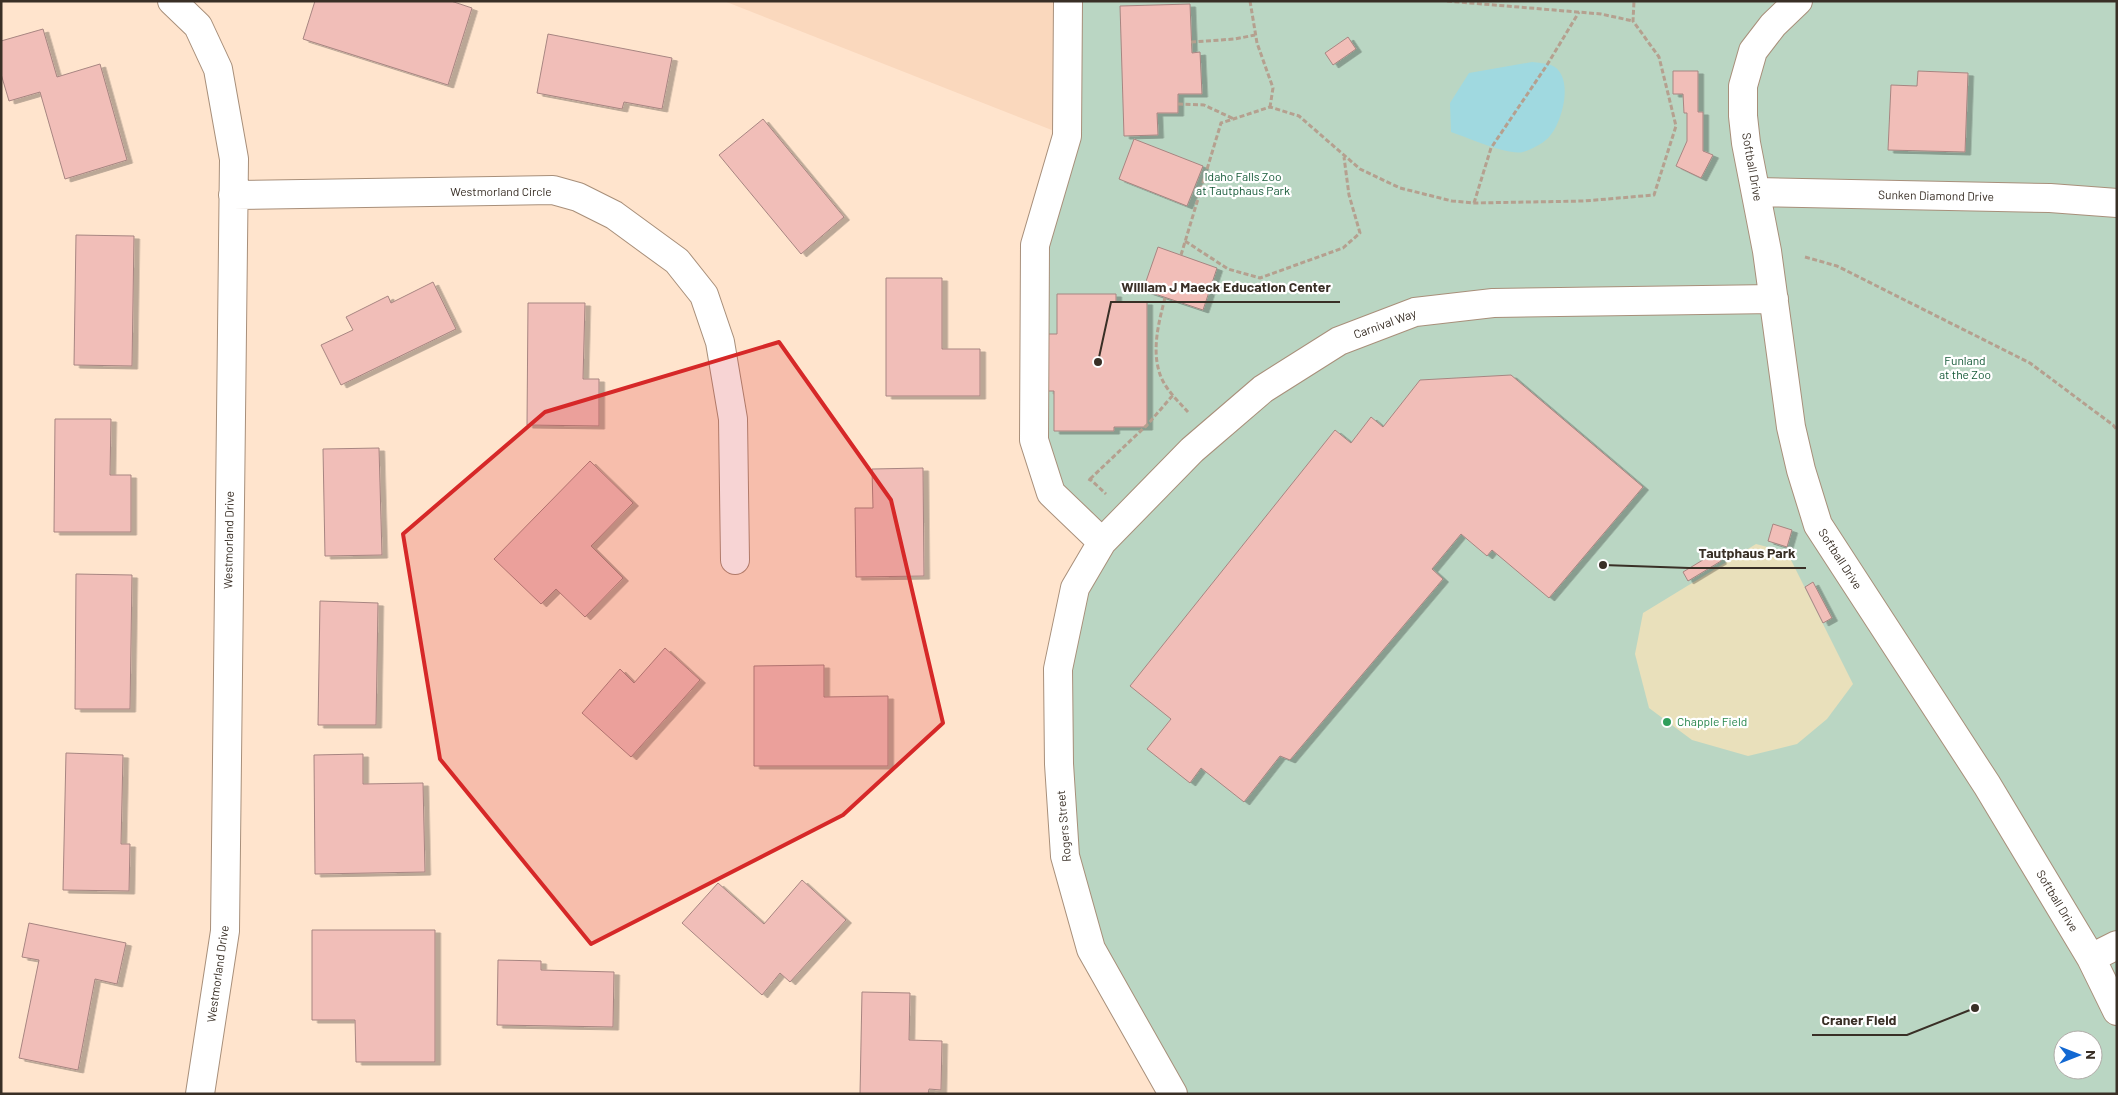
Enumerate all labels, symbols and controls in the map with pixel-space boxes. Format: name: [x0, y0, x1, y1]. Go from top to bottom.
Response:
street label: Softball Drive: [1740, 131, 1766, 202]
park label: Idaho Falls Zoo at Tautphaus Park: [1196, 169, 1290, 197]
street label: Westmorland Circle: [450, 184, 552, 198]
street label: Sunken Diamond Drive: [1878, 187, 1994, 203]
callout: William J Maeck Education Center: [1111, 273, 1340, 302]
text: William J Maeck Education Center: [1121, 278, 1331, 295]
street label: Carnival Way: [1351, 305, 1418, 341]
park label: Funland at the Zoo: [1939, 353, 1991, 381]
street label: Westmorland Drive: [220, 491, 236, 589]
street label: Softball Drive: [1816, 526, 1866, 591]
callout: Tautphaus Park: [1689, 539, 1806, 568]
text: Tautphaus Park: [1699, 544, 1796, 561]
place label: Chapple Field: [1677, 714, 1747, 728]
marker: Chapple Field: [1661, 716, 1673, 728]
street label: Rogers Street: [1053, 790, 1073, 863]
street label: Softball Drive: [2034, 867, 2082, 934]
street label: Westmorland Drive: [203, 924, 231, 1023]
callout: Craner Field: [1812, 1006, 1907, 1035]
text: Craner Field: [1822, 1011, 1897, 1028]
north arrow: [2053, 1030, 2103, 1080]
text: N: [2083, 1050, 2100, 1060]

